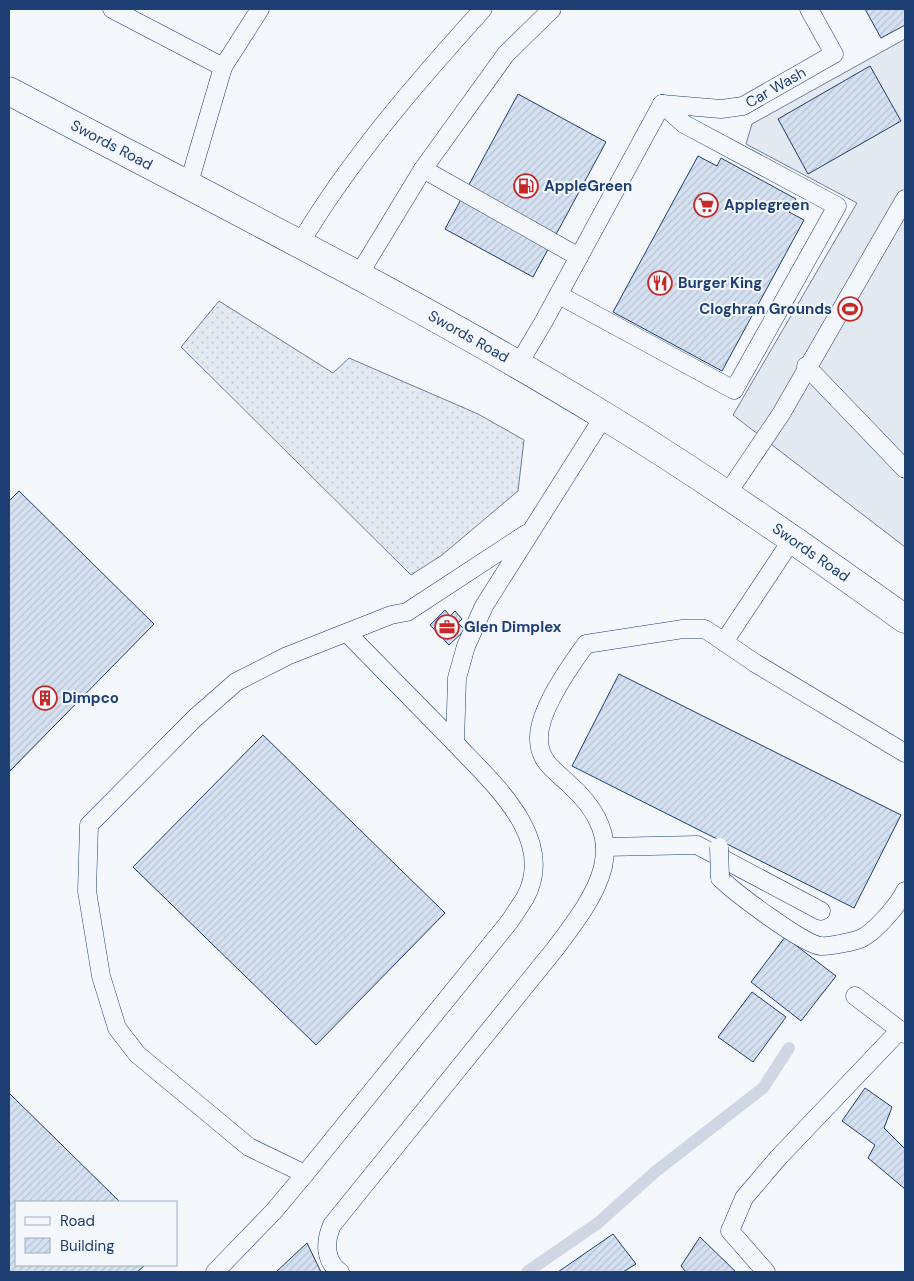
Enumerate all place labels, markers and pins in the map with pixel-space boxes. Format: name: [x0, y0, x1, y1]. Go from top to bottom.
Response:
fuel station icon: AppleGreen: [513, 173, 539, 199]
place label: AppleGreen: [544, 176, 632, 196]
supermarket icon: Applegreen: [693, 192, 719, 218]
place label: Applegreen: [724, 195, 809, 215]
restaurant icon: Burger King: [647, 270, 673, 296]
place label: Burger King: [678, 273, 762, 293]
sports icon: Cloghran Grounds: [837, 296, 863, 322]
place label: Cloghran Grounds: [699, 299, 832, 319]
office icon: Glen Dimplex: [434, 614, 460, 640]
place label: Glen Dimplex: [464, 617, 562, 637]
building icon: Dimpco: [32, 685, 58, 711]
place label: Dimpco: [62, 688, 119, 708]

